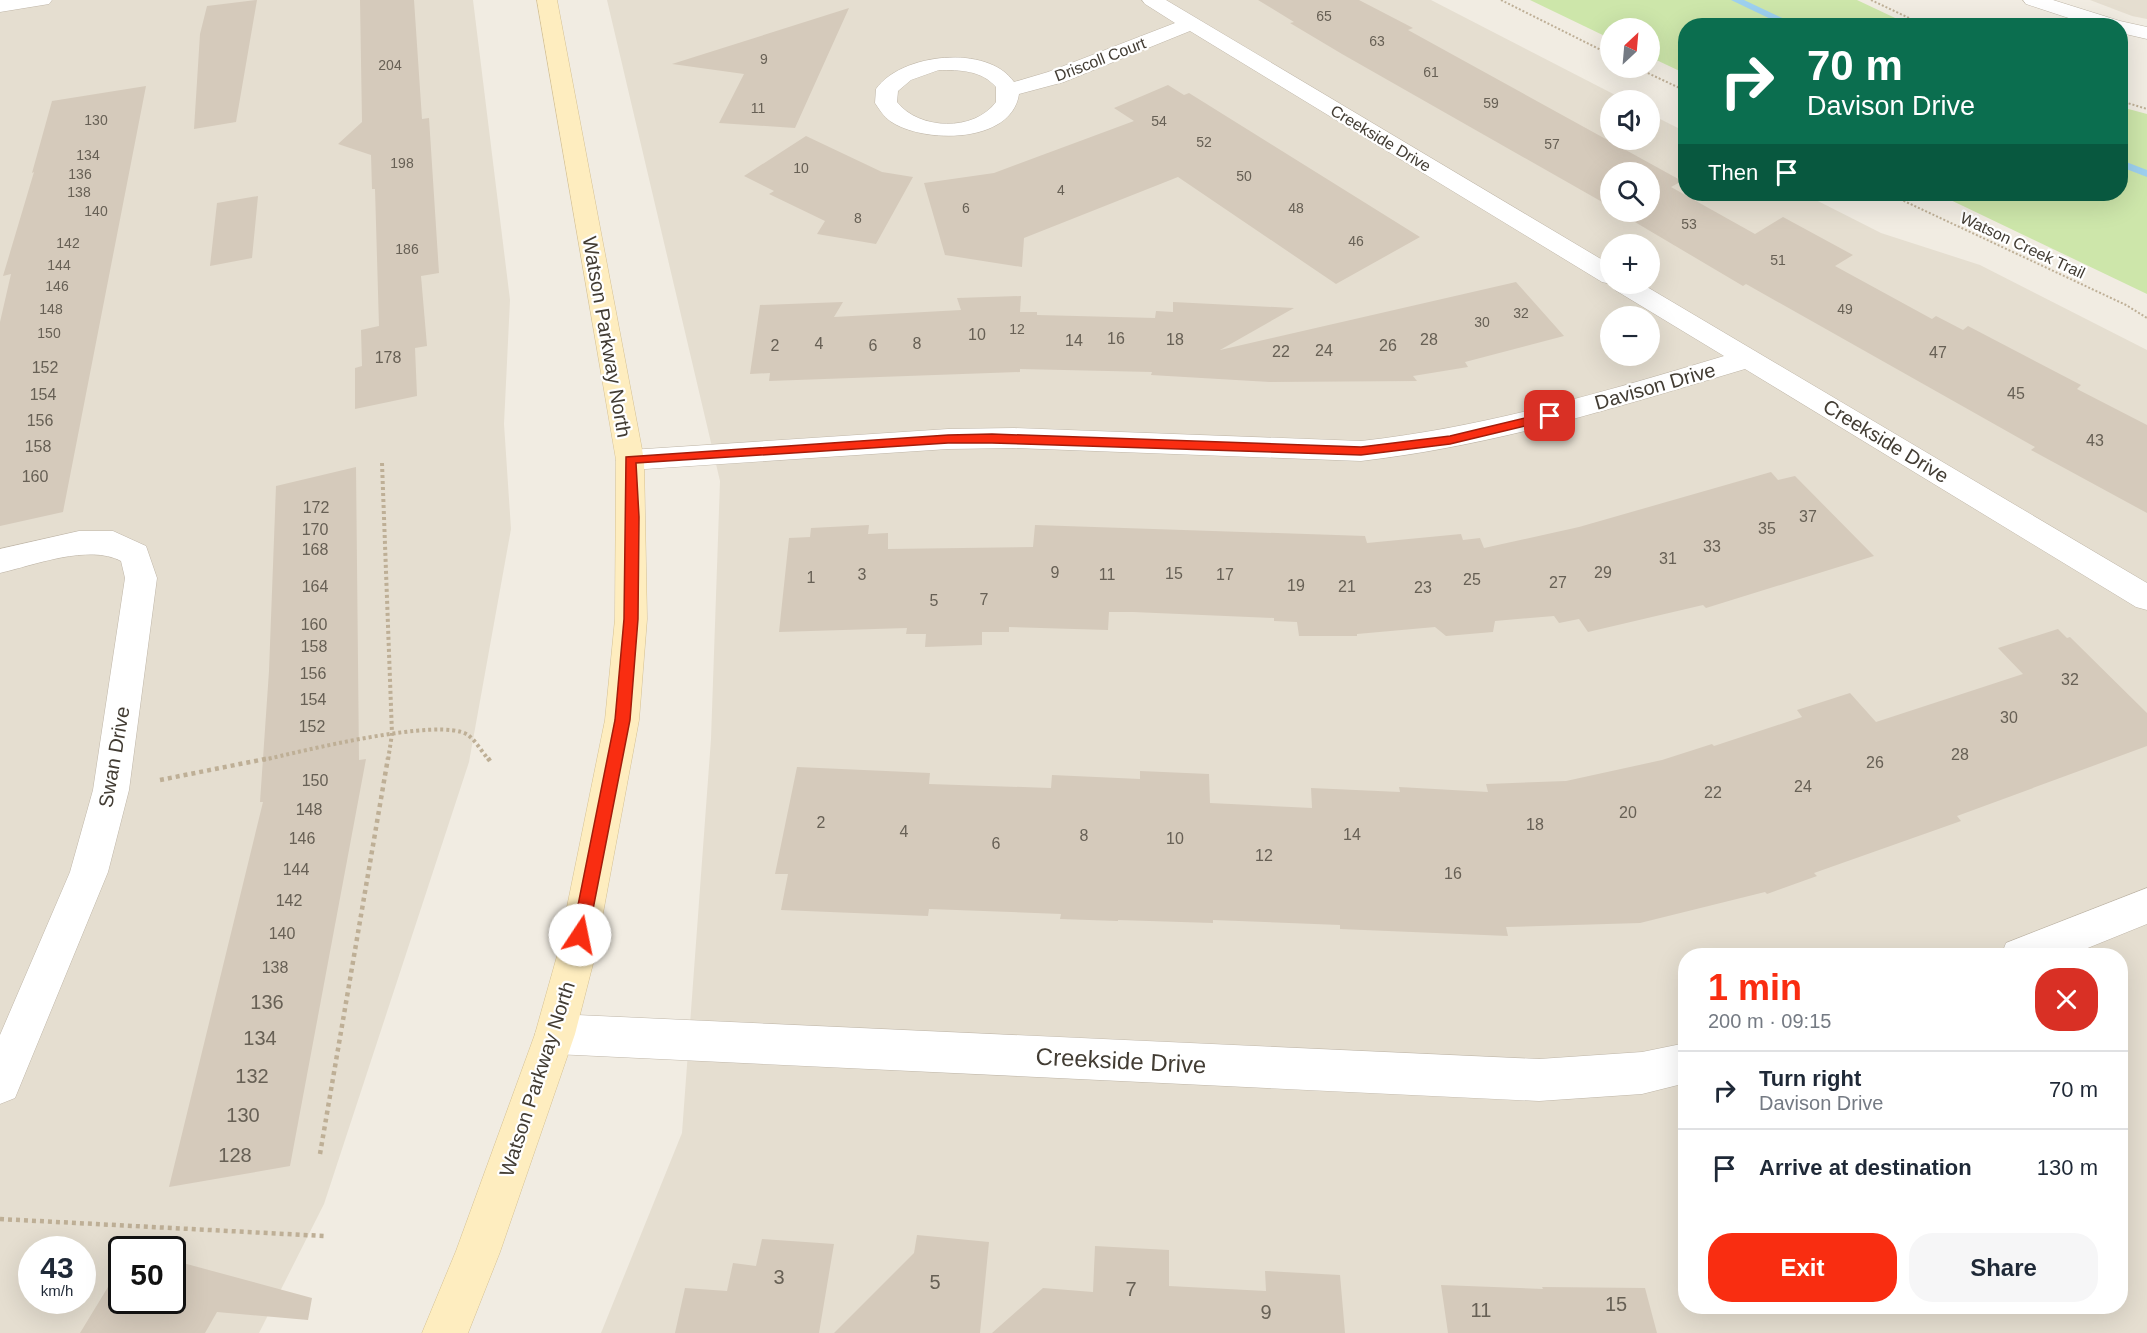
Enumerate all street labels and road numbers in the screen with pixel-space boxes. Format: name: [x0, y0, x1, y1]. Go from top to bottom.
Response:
street label: Driscoll Court: [1052, 34, 1149, 85]
street label: Creekside Drive: [1328, 102, 1434, 175]
street label: Watson Creek Trail: [1958, 209, 2088, 282]
street label: Watson Parkway North: [578, 235, 636, 439]
street label: Davison Drive: [1592, 358, 1718, 414]
street label: Creekside Drive: [1819, 395, 1953, 487]
street label: Swan Drive: [94, 705, 134, 809]
street label: Watson Parkway North: [495, 979, 579, 1179]
street label: Creekside Drive: [1035, 1043, 1207, 1078]

